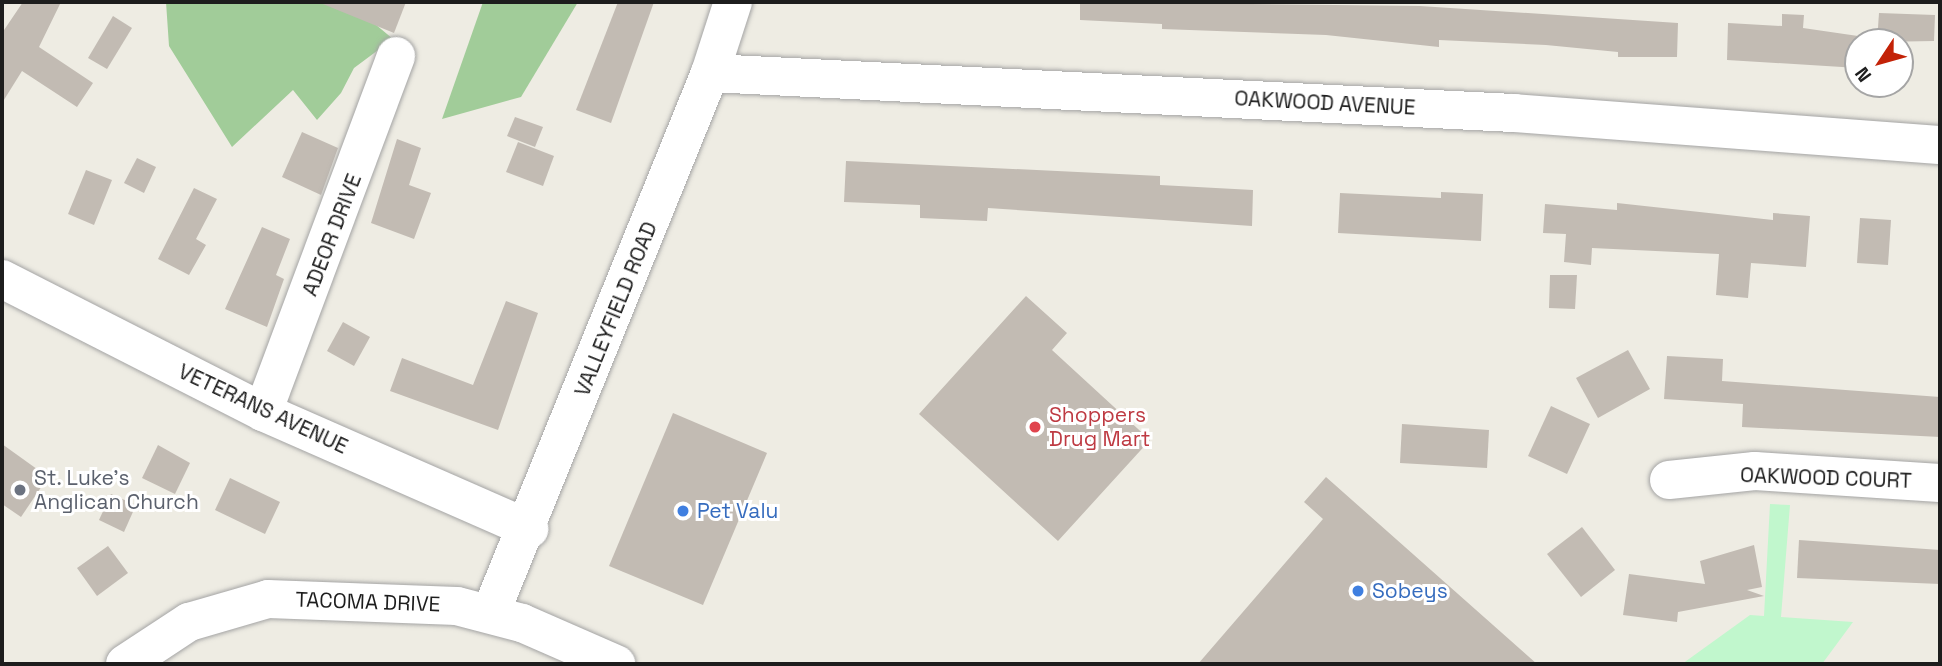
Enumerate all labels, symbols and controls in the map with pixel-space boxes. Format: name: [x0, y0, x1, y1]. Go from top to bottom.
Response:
north arrow: [1844, 28, 1914, 98]
text: N: [1849, 62, 1877, 87]
street label: OAKWOOD AVENUE: [1234, 86, 1416, 120]
street label: ADEOR DRIVE: [297, 170, 367, 300]
street label: VALLEYFIELD ROAD: [569, 218, 663, 400]
street label: VETERANS AVENUE: [174, 359, 352, 459]
place label: Shoppers Drug Mart: [1049, 402, 1150, 452]
marker: Shoppers Drug Mart: [1027, 419, 1043, 435]
street label: OAKWOOD COURT: [1740, 462, 1912, 494]
place label: St. Luke's Anglican Church: [34, 465, 199, 515]
marker: St. Luke's Anglican Church: [12, 482, 28, 498]
place label: Pet Valu: [697, 498, 779, 524]
marker: Pet Valu: [675, 503, 691, 519]
place label: Sobeys: [1372, 578, 1448, 604]
marker: Sobeys: [1350, 583, 1366, 599]
street label: TACOMA DRIVE: [295, 587, 441, 617]

